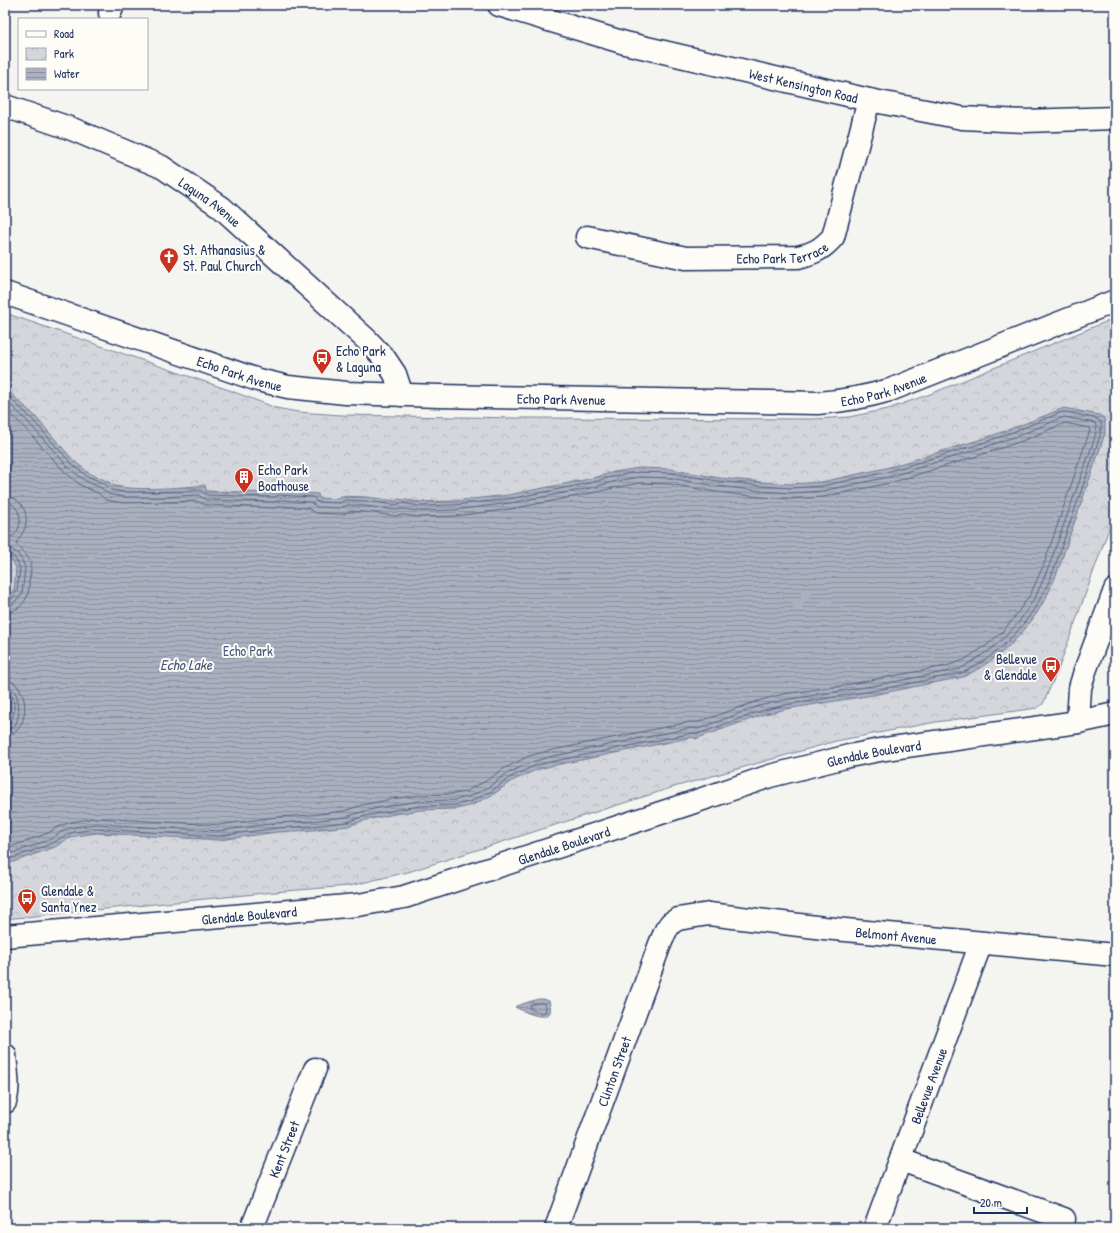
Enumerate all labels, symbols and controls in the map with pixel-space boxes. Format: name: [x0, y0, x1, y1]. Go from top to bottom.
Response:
legend: [18, 18, 148, 90]
text: Road: [54, 25, 74, 42]
text: Park: [54, 45, 74, 62]
street label: West Kensington Road: [747, 63, 860, 107]
text: Water: [54, 65, 80, 82]
street label: Laguna Avenue: [176, 172, 246, 231]
street label: Echo Park Terrace: [736, 237, 832, 267]
place label: St. Athanasius & St. Paul Church: [183, 240, 265, 275]
church icon: St. Athanasius & St. Paul Church: [158, 246, 180, 274]
place label: Echo Park & Laguna: [336, 341, 386, 377]
bus stop icon: Echo Park & Laguna: [311, 347, 333, 375]
street label: Echo Park Avenue: [195, 350, 285, 395]
street label: Echo Park Avenue: [839, 367, 929, 410]
street label: Echo Park Avenue: [517, 388, 606, 409]
place label: Echo Park Boathouse: [258, 460, 310, 495]
building icon: Echo Park Boathouse: [233, 466, 255, 494]
park label: Echo Park: [223, 641, 273, 660]
place label: Bellevue & Glendale: [984, 649, 1037, 684]
water label: Echo Lake: [160, 654, 213, 675]
bus stop icon: Bellevue & Glendale: [1040, 655, 1062, 683]
street label: Glendale Boulevard: [825, 735, 923, 771]
street label: Glendale Boulevard: [515, 821, 612, 869]
place label: Glendale & Santa Ynez: [41, 881, 97, 916]
bus stop icon: Glendale & Santa Ynez: [16, 887, 38, 915]
street label: Glendale Boulevard: [201, 901, 298, 928]
street label: Belmont Avenue: [855, 921, 938, 948]
street label: Clinton Street: [592, 1033, 635, 1109]
street label: Bellevue Avenue: [905, 1044, 951, 1126]
street label: Kent Street: [263, 1117, 303, 1180]
scale bar: [974, 1189, 1027, 1215]
text: 20 m: [980, 1194, 1002, 1211]

